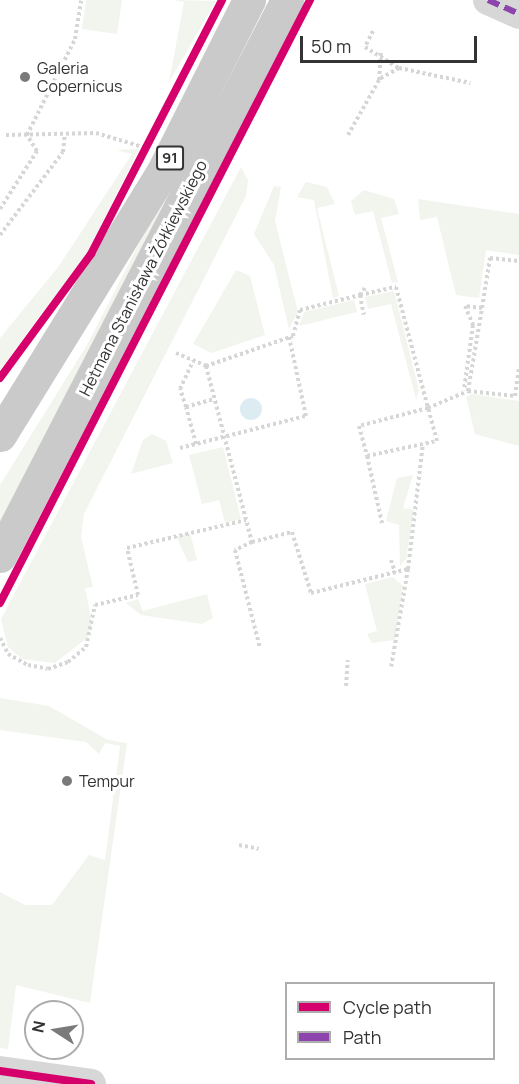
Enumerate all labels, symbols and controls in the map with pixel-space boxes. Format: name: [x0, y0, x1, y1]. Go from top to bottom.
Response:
scale bar: [303, 24, 480, 62]
text: 50 m: [311, 34, 351, 58]
place label: Galeria Copernicus: [37, 58, 123, 96]
marker: Galeria Copernicus: [18, 70, 32, 84]
road number: 91: [155, 146, 185, 170]
street label: Hetmana Stanisława Żółkiewskiego: [75, 157, 211, 399]
place label: Tempur: [79, 771, 135, 791]
marker: Tempur: [60, 774, 74, 788]
legend: [285, 982, 495, 1060]
text: Cycle path: [343, 995, 432, 1019]
north arrow: [24, 1000, 84, 1060]
text: N: [26, 1019, 50, 1035]
text: Path: [343, 1025, 381, 1049]

